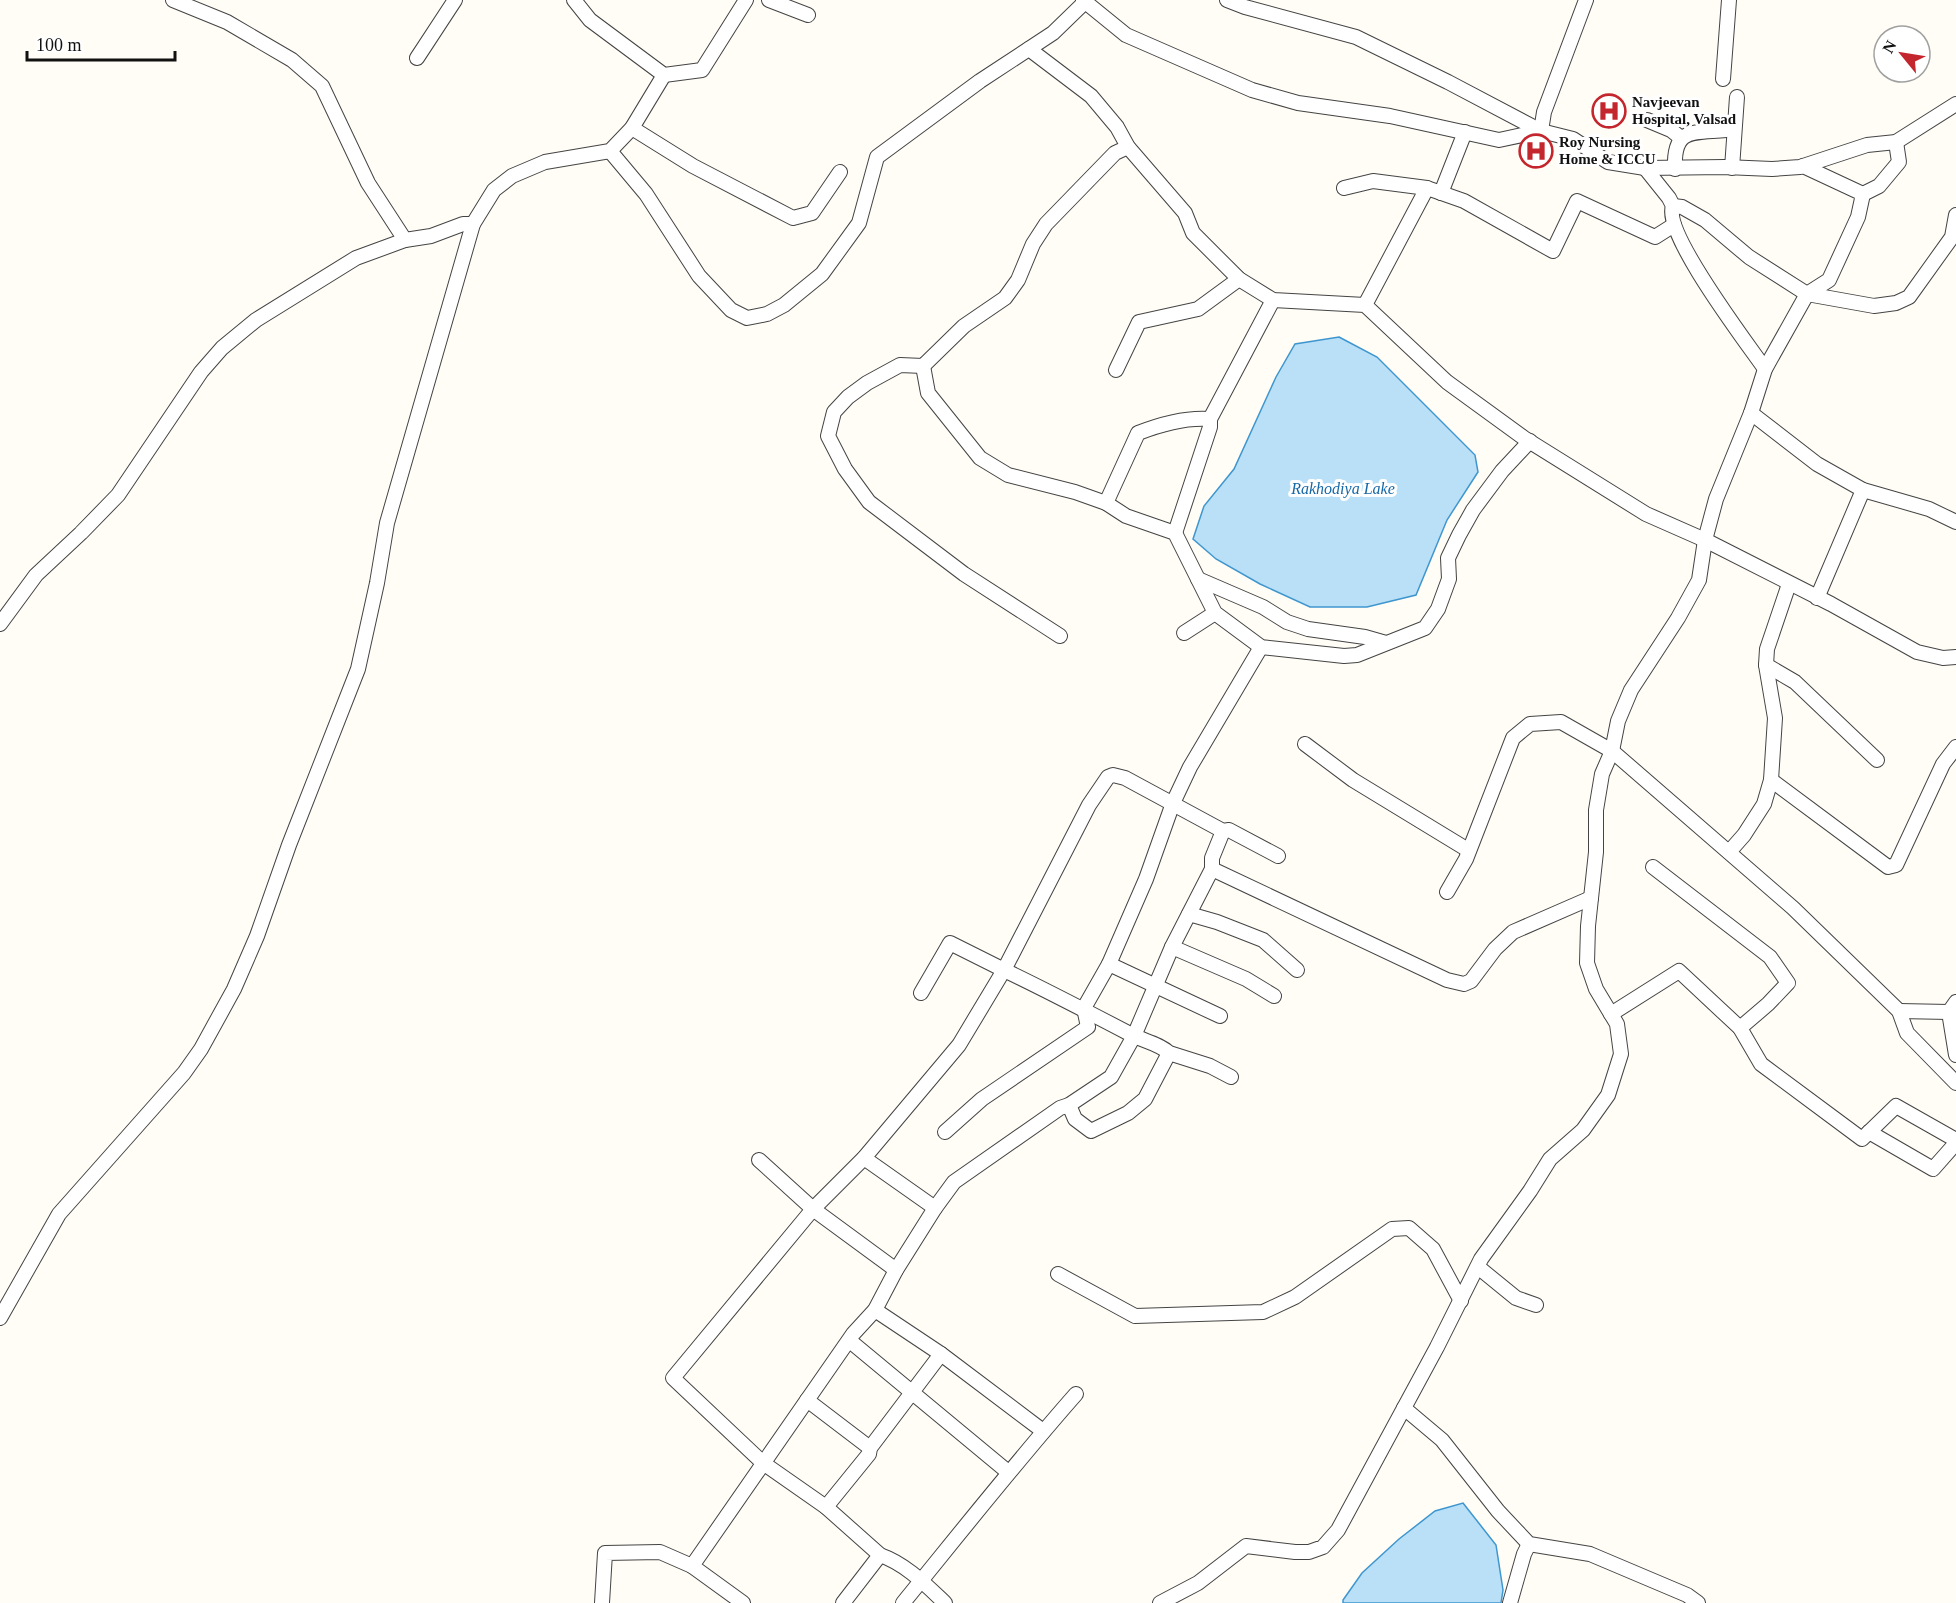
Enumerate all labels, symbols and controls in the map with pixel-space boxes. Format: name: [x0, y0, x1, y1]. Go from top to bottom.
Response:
scale bar: [27, 24, 176, 62]
north arrow: [1872, 24, 1932, 84]
text: 100 m: [36, 35, 82, 55]
text: N: [1879, 37, 1900, 56]
hospital icon: Navjeevan Hospital, Valsad: [1591, 93, 1627, 129]
place label: Navjeevan Hospital, Valsad: [1632, 94, 1737, 127]
hospital icon: Roy Nursing Home & ICCU: [1518, 133, 1554, 169]
place label: Roy Nursing Home & ICCU: [1559, 134, 1656, 167]
water label: Rakhodiya Lake: [1290, 480, 1395, 498]

